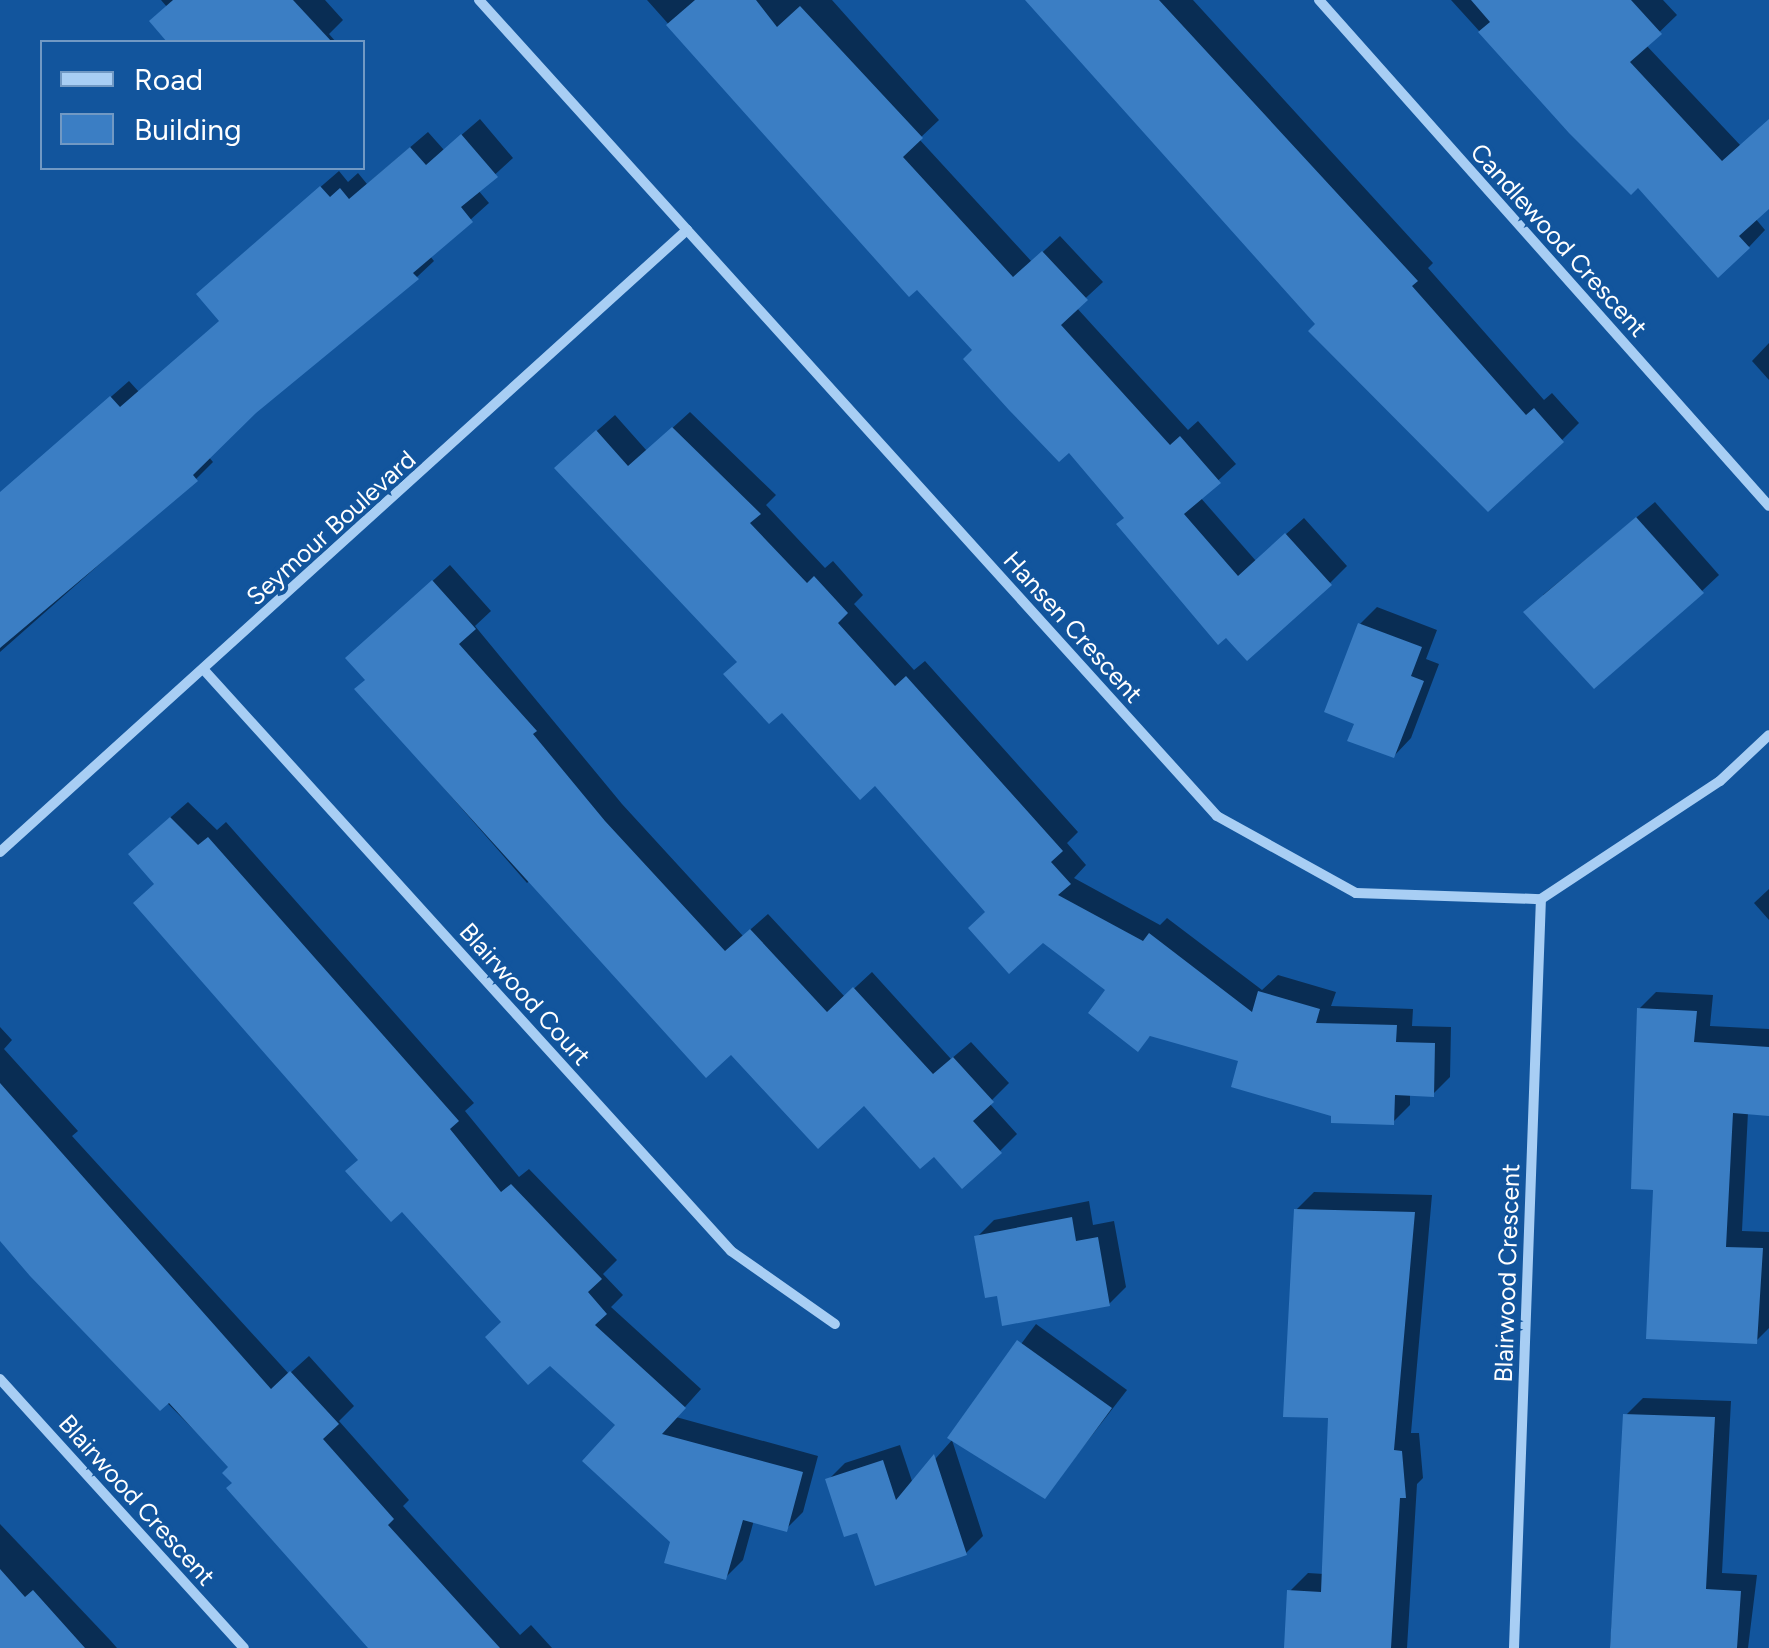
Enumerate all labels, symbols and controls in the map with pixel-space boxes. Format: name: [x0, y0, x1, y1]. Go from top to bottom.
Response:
legend: [40, 40, 365, 170]
text: Road: [134, 61, 203, 98]
text: Building: [134, 111, 242, 148]
street label: Candlewood Crescent: [1464, 137, 1654, 343]
street label: Seymour Boulevard: [240, 444, 422, 612]
street label: Hansen Crescent: [997, 545, 1149, 709]
street label: Blairwood Court: [453, 917, 597, 1071]
street label: Blairwood Crescent: [1488, 1163, 1526, 1383]
street label: Blairwood Crescent: [52, 1408, 222, 1592]

